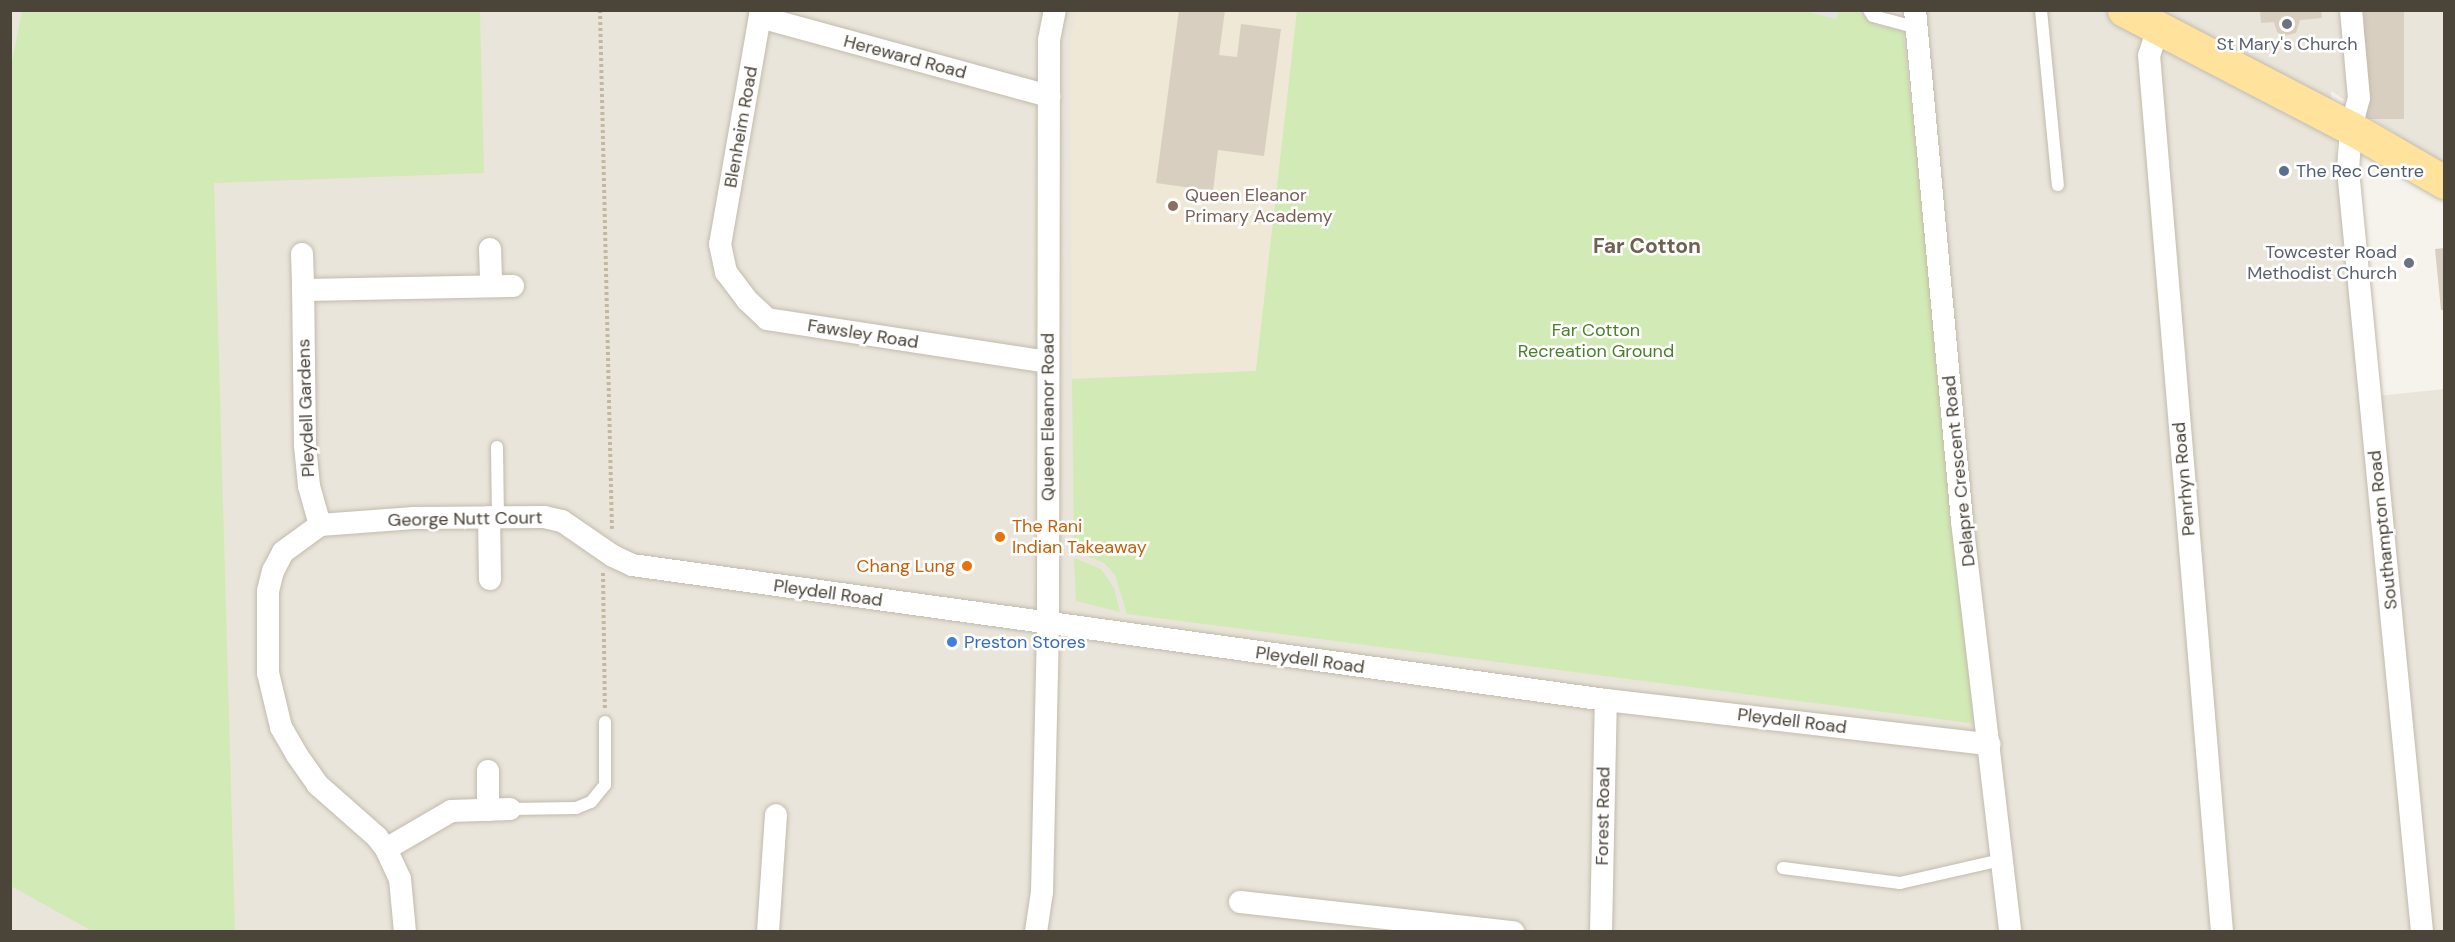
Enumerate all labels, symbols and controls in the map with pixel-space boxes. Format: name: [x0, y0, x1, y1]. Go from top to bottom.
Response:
marker: St Mary's Church: [2280, 17, 2294, 31]
street label: Hereward Road: [841, 30, 969, 84]
place label: St Mary's Church: [2216, 33, 2358, 55]
street label: Blenheim Road: [720, 65, 762, 189]
place label: The Rec Centre: [2296, 160, 2424, 182]
marker: The Rec Centre: [2277, 164, 2291, 178]
place label: Queen Eleanor Primary Academy: [1185, 185, 1333, 228]
marker: Queen Eleanor Primary Academy: [1166, 199, 1180, 213]
district label: Far Cotton: [1593, 233, 1701, 259]
place label: Towcester Road Methodist Church: [2247, 242, 2397, 284]
marker: Towcester Road Methodist Church: [2402, 256, 2416, 270]
street label: Fawsley Road: [806, 315, 920, 353]
park label: Far Cotton Recreation Ground: [1518, 320, 1674, 362]
street label: Queen Eleanor Road: [1037, 333, 1059, 501]
street label: Pleydell Gardens: [293, 338, 319, 478]
street label: Delapre Crescent Road: [1938, 374, 1980, 568]
street label: Penrhyn Road: [2168, 421, 2200, 537]
street label: Southampton Road: [2364, 449, 2402, 611]
street label: George Nutt Court: [387, 507, 543, 531]
place label: The Rani Indian Takeaway: [1012, 516, 1147, 558]
marker: The Rani Indian Takeaway: [993, 530, 1007, 544]
place label: Chang Lung: [857, 555, 955, 577]
marker: Chang Lung: [960, 559, 974, 573]
street label: Pleydell Road: [772, 575, 884, 611]
place label: Preston Stores: [964, 631, 1086, 653]
marker: Preston Stores: [945, 635, 959, 649]
street label: Pleydell Road: [1254, 642, 1366, 678]
street label: Pleydell Road: [1736, 704, 1848, 738]
street label: Forest Road: [1591, 766, 1615, 866]

